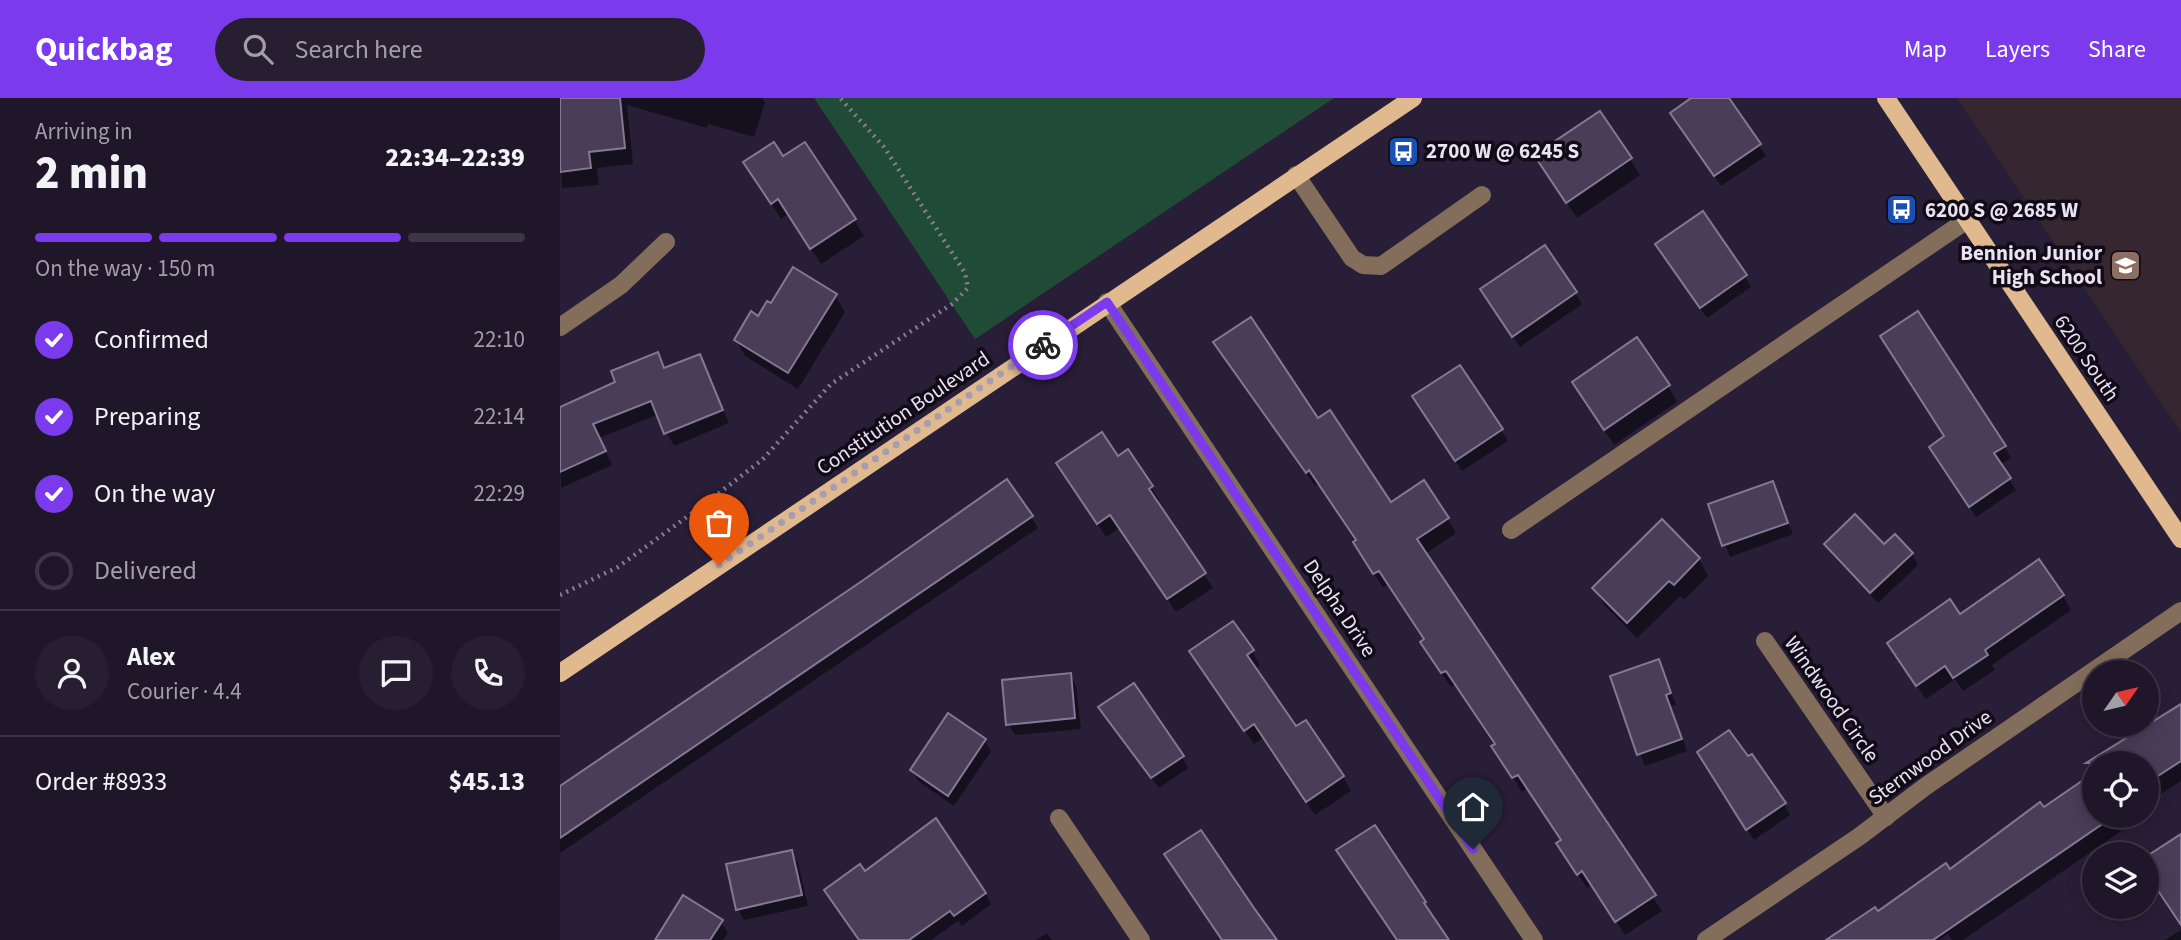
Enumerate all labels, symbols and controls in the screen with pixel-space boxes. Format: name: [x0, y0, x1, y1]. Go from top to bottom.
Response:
search box: [215, 18, 705, 81]
text: Quickbag: [35, 26, 173, 73]
icon: search: [239, 30, 277, 68]
text: Search here: [295, 31, 423, 68]
text: Map: [1904, 32, 1947, 67]
text: Layers: [1985, 32, 2050, 67]
text: Share: [2088, 32, 2146, 67]
text: Arriving in: [35, 115, 133, 148]
bus stop icon: 2700 W @ 6245 S: [1386, 134, 1420, 168]
place label: 2700 W @ 6245 S: [1426, 136, 1579, 166]
text: 22:34–22:39: [385, 139, 525, 176]
text: 2 min: [35, 141, 148, 206]
bus stop icon: 6200 S @ 2685 W: [1885, 193, 1919, 227]
place label: 6200 S @ 2685 W: [1925, 195, 2078, 225]
place label: Bennion Junior High School: [1960, 238, 2103, 292]
school or university icon: Bennion Junior High School: [2108, 248, 2142, 282]
text: On the way · 150 m: [35, 252, 215, 285]
street label: 6200 South: [2047, 309, 2127, 407]
courier: [1008, 310, 1078, 380]
icon: check: [35, 321, 73, 359]
text: Confirmed: [94, 321, 209, 358]
text: 22:10: [474, 323, 525, 356]
icon: bike: [1024, 326, 1062, 364]
street label: Constitution Boulevard: [810, 344, 996, 482]
icon: check: [35, 398, 73, 436]
text: Preparing: [94, 398, 200, 435]
text: 22:14: [474, 400, 525, 433]
icon: check: [35, 475, 73, 513]
text: On the way: [94, 475, 215, 512]
text: 22:29: [474, 477, 525, 510]
pin: [689, 493, 749, 565]
icon: bag: [700, 504, 738, 542]
text: Delivered: [94, 552, 197, 589]
street label: Delpha Drive: [1296, 553, 1384, 663]
street label: Windwood Circle: [1777, 630, 1887, 768]
button: person: [35, 636, 109, 710]
button: chat: [359, 636, 433, 710]
button: phone: [451, 636, 525, 710]
text: Alex: [127, 638, 176, 675]
north arrow: [2082, 660, 2160, 737]
map controls: [2082, 660, 2159, 919]
text: Courier · 4.4: [127, 675, 242, 708]
street label: Sternwood Drive: [1862, 702, 1998, 812]
button: locate: [2082, 751, 2159, 828]
text: Order #8933: [35, 763, 167, 800]
text: $45.13: [449, 763, 525, 800]
pin: [1443, 777, 1503, 849]
icon: home: [1454, 788, 1492, 826]
button: layers: [2082, 842, 2159, 919]

